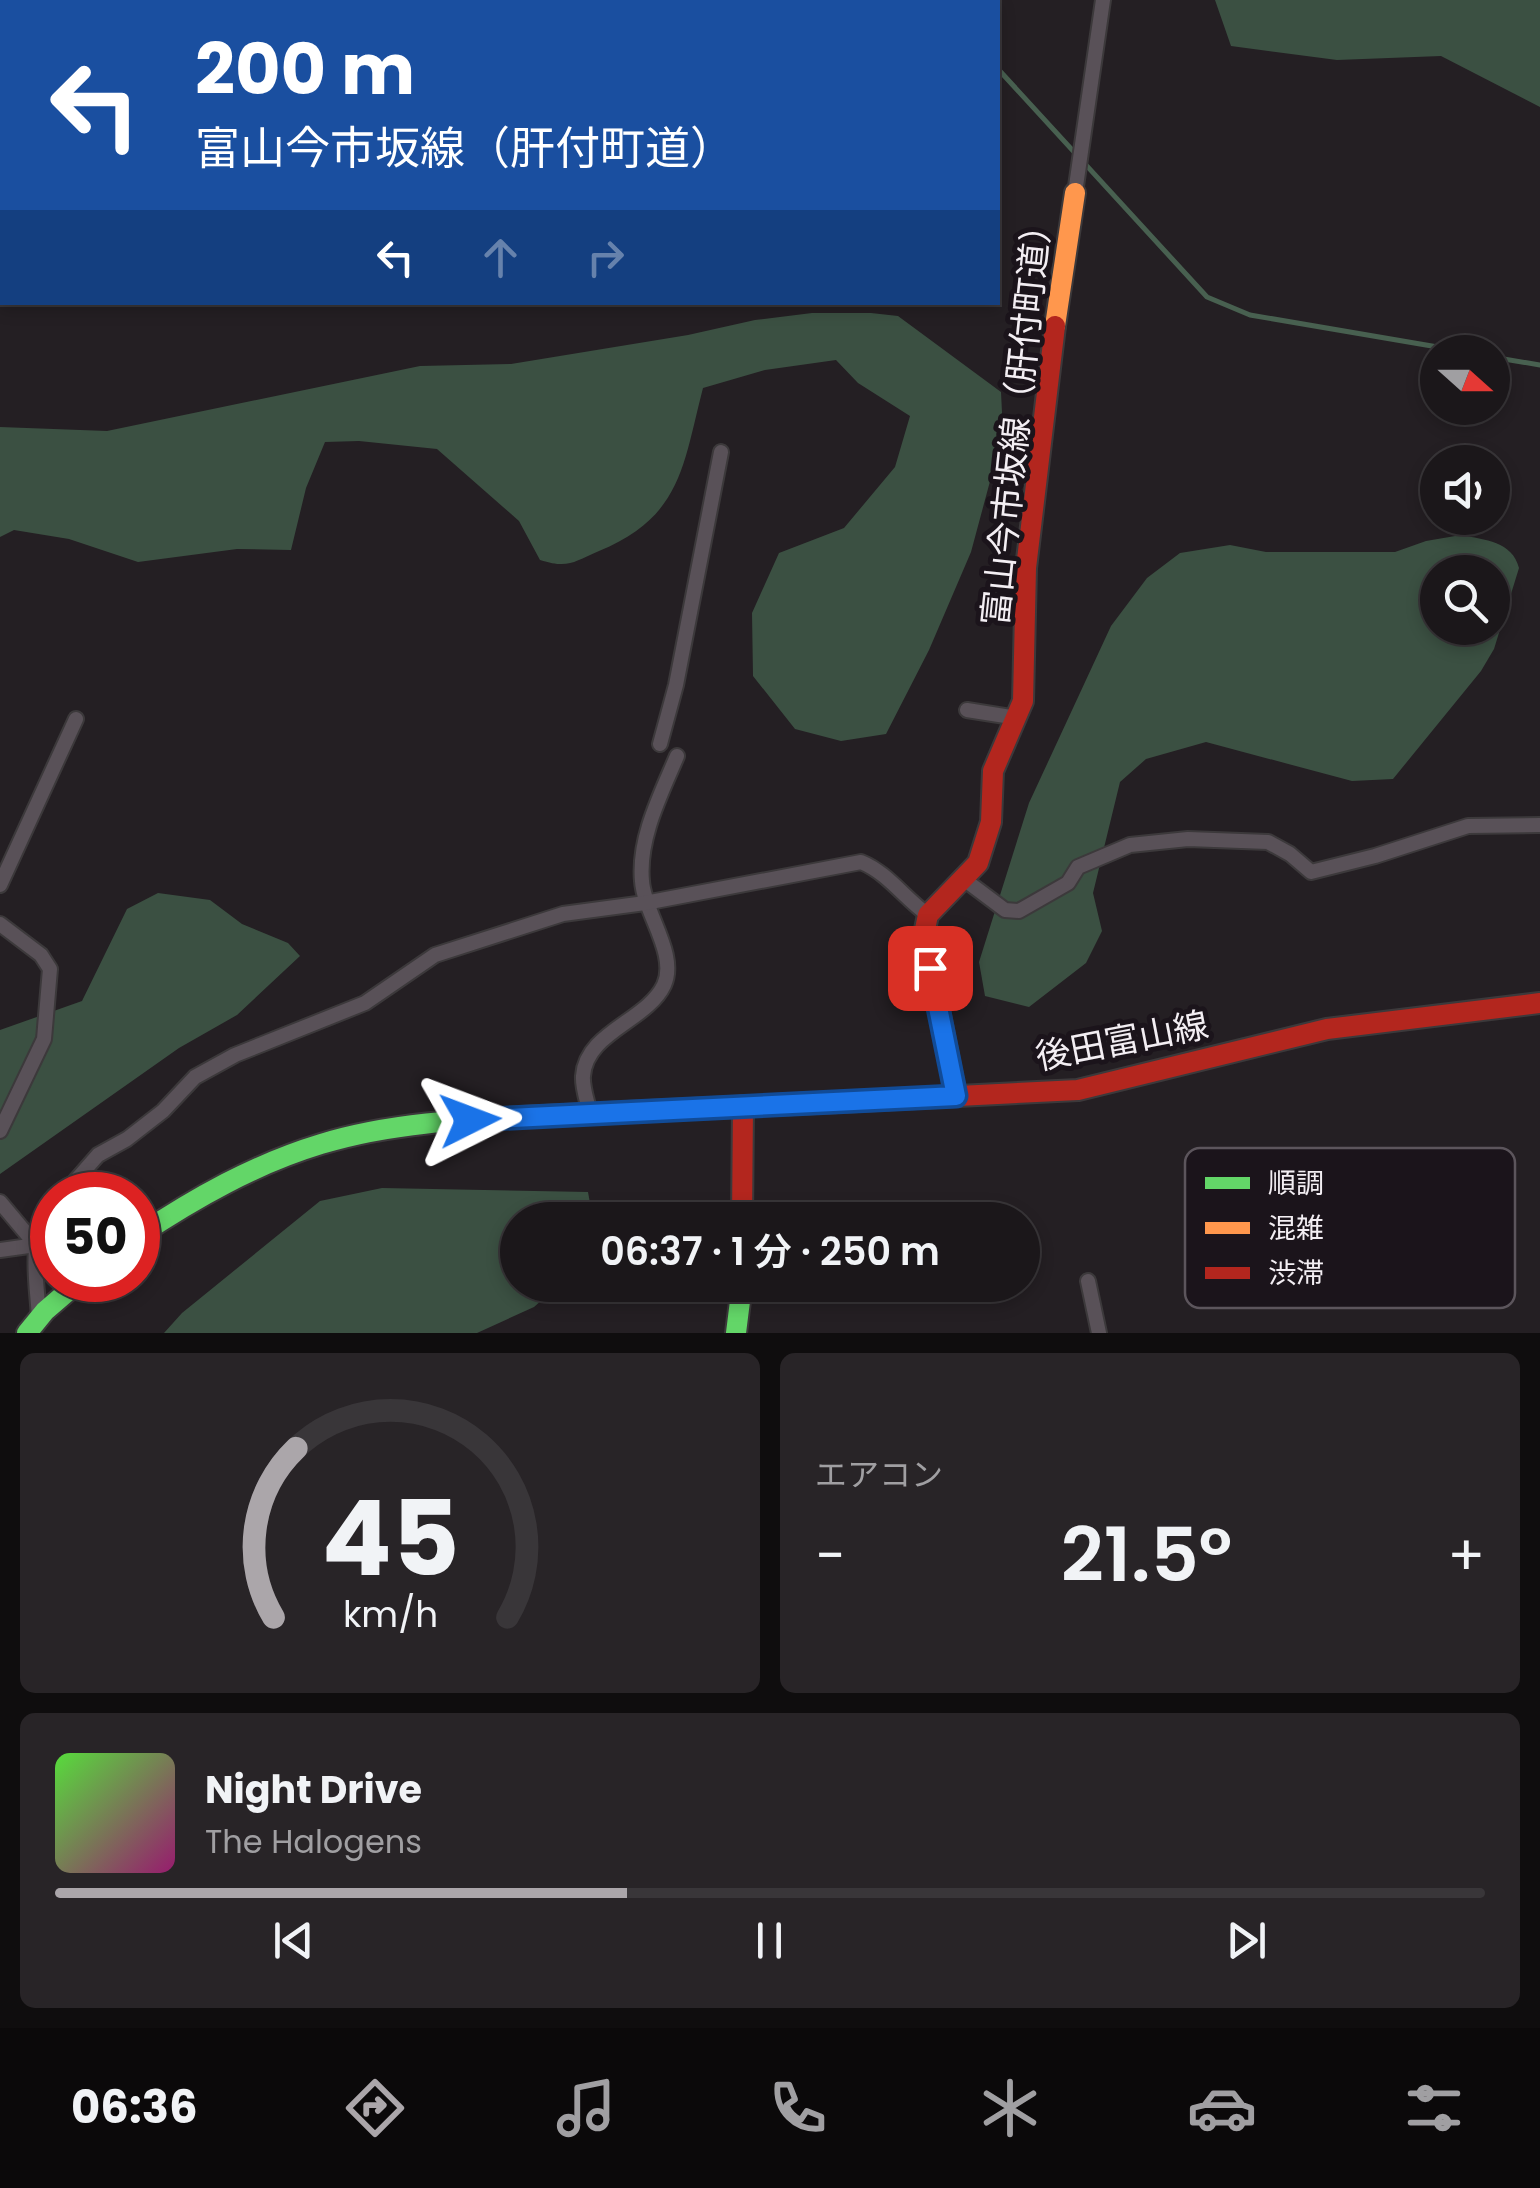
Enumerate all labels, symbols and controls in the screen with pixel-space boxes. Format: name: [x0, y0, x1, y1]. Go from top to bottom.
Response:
text: 200 m: [195, 20, 415, 119]
icon: left: [30, 40, 160, 170]
text: 富山今市坂線（肝付町道）: [195, 117, 735, 180]
street label: 富山今市坂線（肝付町道）: [970, 206, 1063, 628]
icon: left: [368, 230, 423, 285]
icon: ahead: [473, 230, 528, 285]
icon: right: [578, 230, 633, 285]
north arrow: [1420, 335, 1510, 425]
map controls: [1420, 335, 1510, 645]
button: sound: [1420, 445, 1510, 535]
button: search: [1420, 555, 1510, 645]
pin: [888, 926, 973, 1011]
icon: arrive: [903, 941, 958, 996]
street label: 後田富山線: [1031, 1000, 1212, 1081]
position arrow: [418, 1068, 522, 1172]
legend: [1185, 1148, 1515, 1308]
text: 順調: [1268, 1164, 1324, 1203]
speed limit sign: 50: [30, 1172, 160, 1302]
text: 混雑: [1268, 1209, 1324, 1248]
text: 06:37 · 1 分 · 250 m: [600, 1225, 940, 1278]
text: 渋滞: [1268, 1254, 1324, 1293]
text: エアコン: [815, 1452, 943, 1497]
text: 45: [321, 1466, 459, 1611]
text: 21.5°: [1061, 1502, 1232, 1607]
text: −: [815, 1517, 845, 1594]
text: +: [1447, 1517, 1485, 1594]
text: km/h: [342, 1589, 438, 1640]
text: Night Drive: [205, 1763, 422, 1816]
text: The Halogens: [205, 1819, 422, 1864]
icon: previous: [266, 1913, 321, 1968]
icon: pause: [742, 1913, 797, 1968]
icon: next: [1219, 1913, 1274, 1968]
icon: directions: [340, 2073, 410, 2143]
icon: music: [551, 2073, 621, 2143]
icon: phone: [763, 2073, 833, 2143]
icon: climate: [975, 2073, 1045, 2143]
icon: car: [1187, 2073, 1257, 2143]
icon: filters: [1399, 2073, 1469, 2143]
text: 06:36: [71, 2076, 198, 2139]

